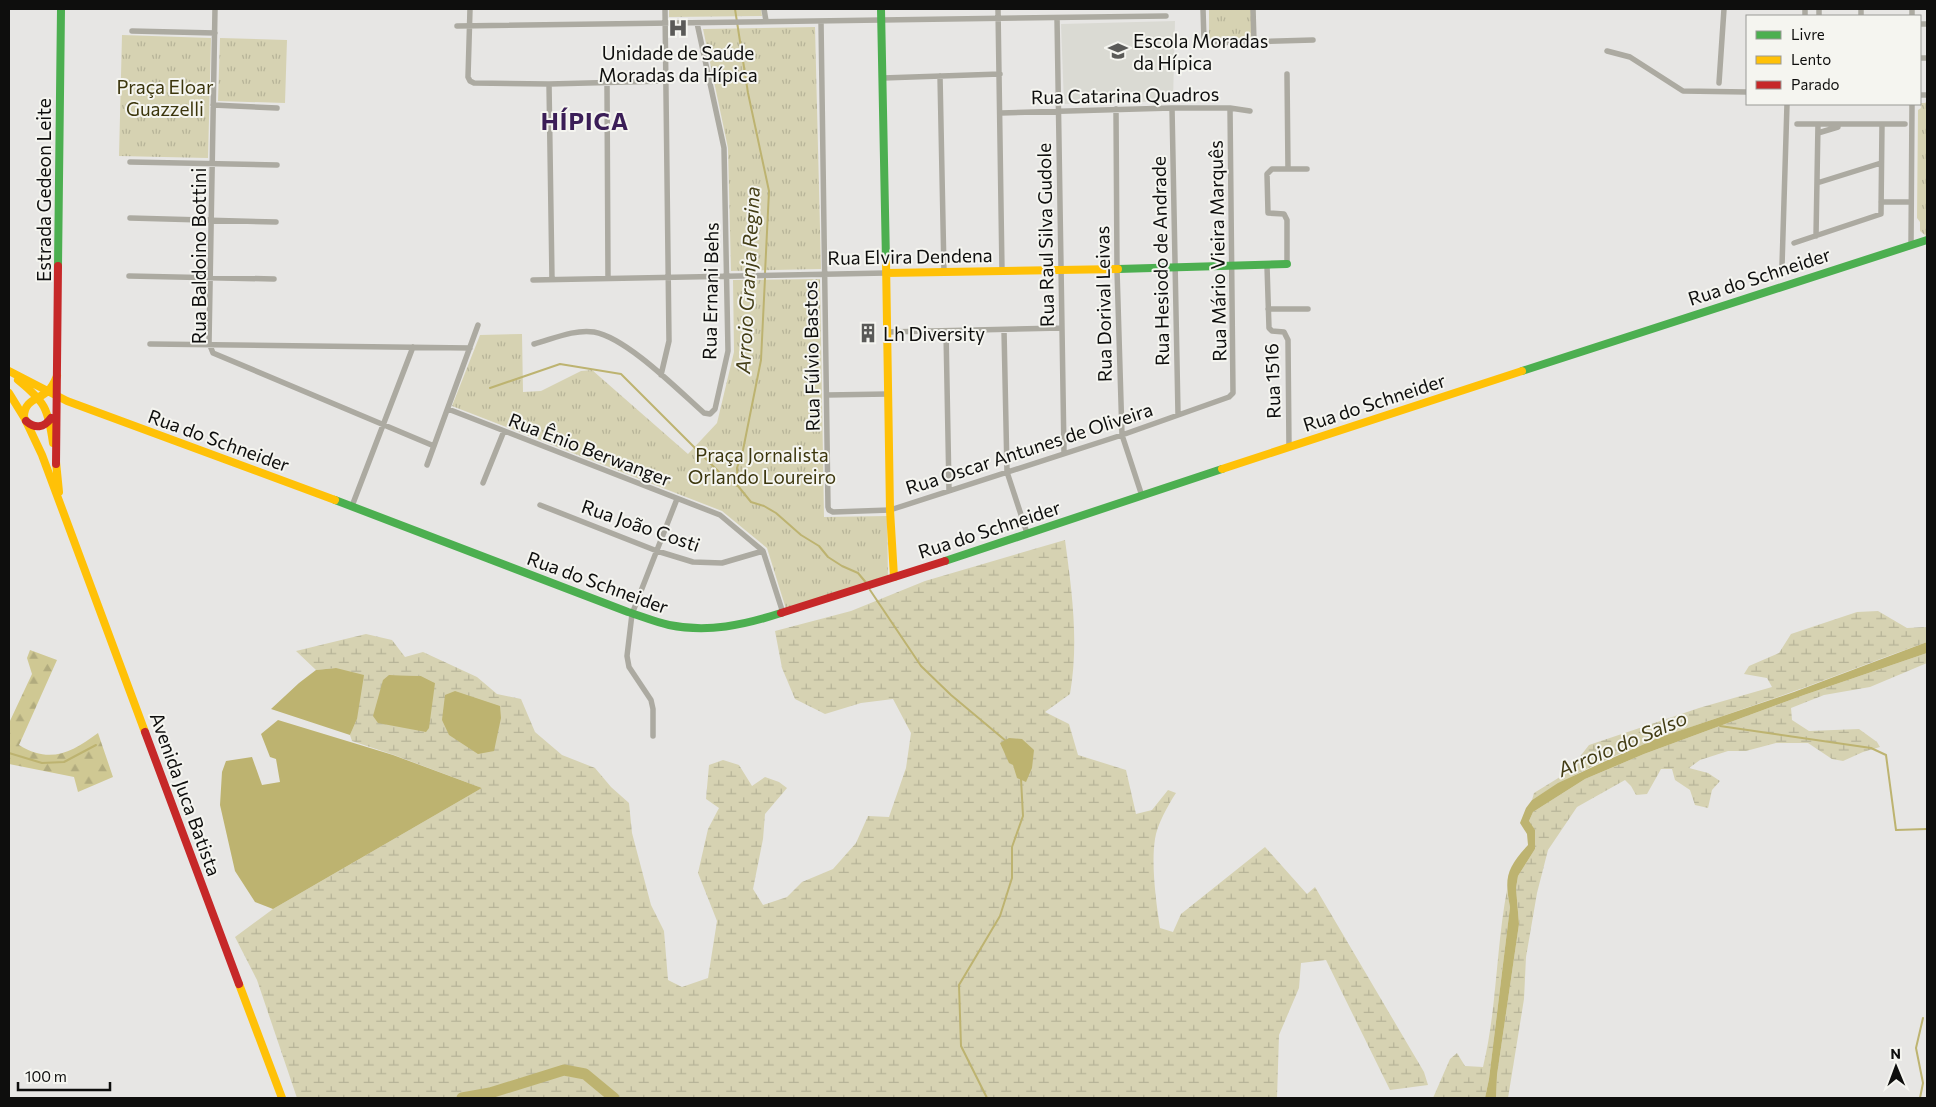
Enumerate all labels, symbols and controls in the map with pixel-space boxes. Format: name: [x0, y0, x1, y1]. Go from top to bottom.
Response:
legend: [1746, 15, 1921, 105]
hospital icon: Unidade de Saúde Moradas da Hípica: [667, 17, 689, 39]
text: Livre: [1791, 25, 1825, 43]
place label: Escola Moradas da Hípica: [1133, 29, 1268, 74]
school or university icon: Escola Moradas da Hípica: [1107, 40, 1129, 62]
place label: Unidade de Saúde Moradas da Hípica: [598, 41, 758, 86]
text: Lento: [1791, 50, 1831, 68]
park label: Praça Eloar Guazzelli: [116, 75, 214, 120]
text: Parado: [1791, 75, 1840, 93]
street label: Rua Catarina Quadros: [1031, 82, 1219, 108]
street label: Estrada Gedeon Leite: [32, 98, 55, 282]
district label: HÍPICA: [541, 106, 629, 135]
street label: Rua Mário Vieira Marquês: [1204, 140, 1230, 362]
street label: Rua Raul Silva Gudole: [1032, 143, 1058, 327]
street label: Rua Hesiodo de Andrade: [1147, 156, 1173, 366]
street label: Rua Baldoino Bottini: [187, 168, 210, 344]
water label: Arroio Granja Regina: [730, 186, 764, 375]
street label: Rua Ernani Behs: [697, 222, 723, 360]
street label: Rua Dorival Leivas: [1090, 226, 1116, 382]
street label: Rua do Schneider: [1685, 242, 1834, 310]
street label: Rua Elvira Dendena: [827, 243, 993, 269]
street label: Rua Fúlvio Bastos: [798, 280, 824, 432]
building icon: Lh Diversity: [857, 322, 879, 344]
place label: Lh Diversity: [883, 322, 985, 345]
street label: Rua 1516: [1259, 343, 1285, 419]
street label: Rua do Schneider: [1300, 368, 1449, 436]
street label: Rua Oscar Antunes de Oliveira: [902, 397, 1156, 499]
street label: Rua do Schneider: [145, 404, 293, 476]
street label: Rua Ênio Berwanger: [505, 407, 675, 491]
park label: Praça Jornalista Orlando Loureiro: [688, 443, 836, 488]
street label: Rua João Costi: [579, 494, 703, 556]
street label: Rua do Schneider: [915, 495, 1064, 563]
street label: Rua do Schneider: [524, 546, 672, 618]
water label: Arroio do Salso: [1553, 705, 1690, 781]
street label: Avenida Juca Batista: [146, 709, 226, 879]
north arrow: [1871, 1042, 1921, 1092]
text: N: [1890, 1045, 1901, 1062]
scale bar: [18, 1060, 110, 1092]
text: 100 m: [25, 1067, 67, 1085]

